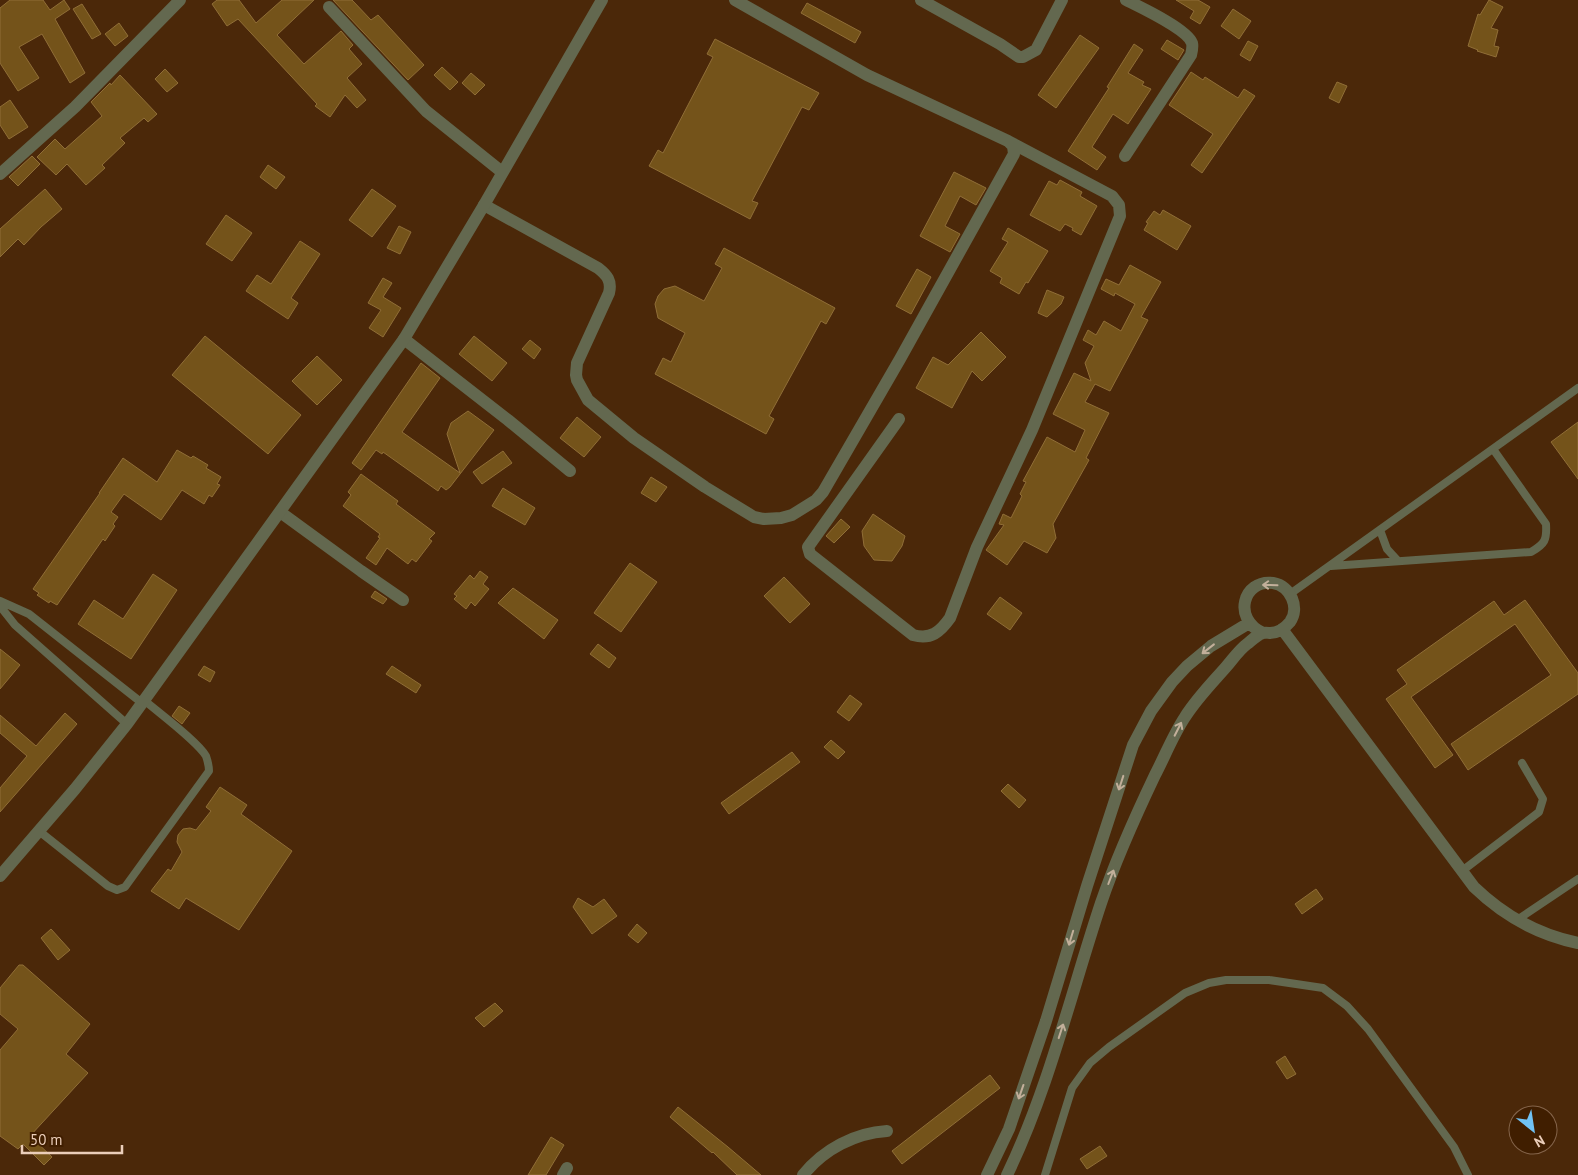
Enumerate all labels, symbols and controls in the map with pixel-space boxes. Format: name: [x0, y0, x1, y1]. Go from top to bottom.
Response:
one-way arrow: [1262, 580, 1278, 590]
one-way arrow: [1202, 644, 1215, 655]
one-way arrow: [1174, 722, 1183, 737]
one-way arrow: [1116, 775, 1125, 790]
one-way arrow: [1107, 869, 1116, 885]
one-way arrow: [1066, 929, 1076, 945]
one-way arrow: [1057, 1024, 1066, 1039]
one-way arrow: [1016, 1084, 1025, 1099]
north arrow: [1508, 1105, 1558, 1155]
scale bar: [22, 1122, 122, 1154]
text: 50 m: [30, 1130, 63, 1149]
text: N: [1531, 1131, 1548, 1151]

